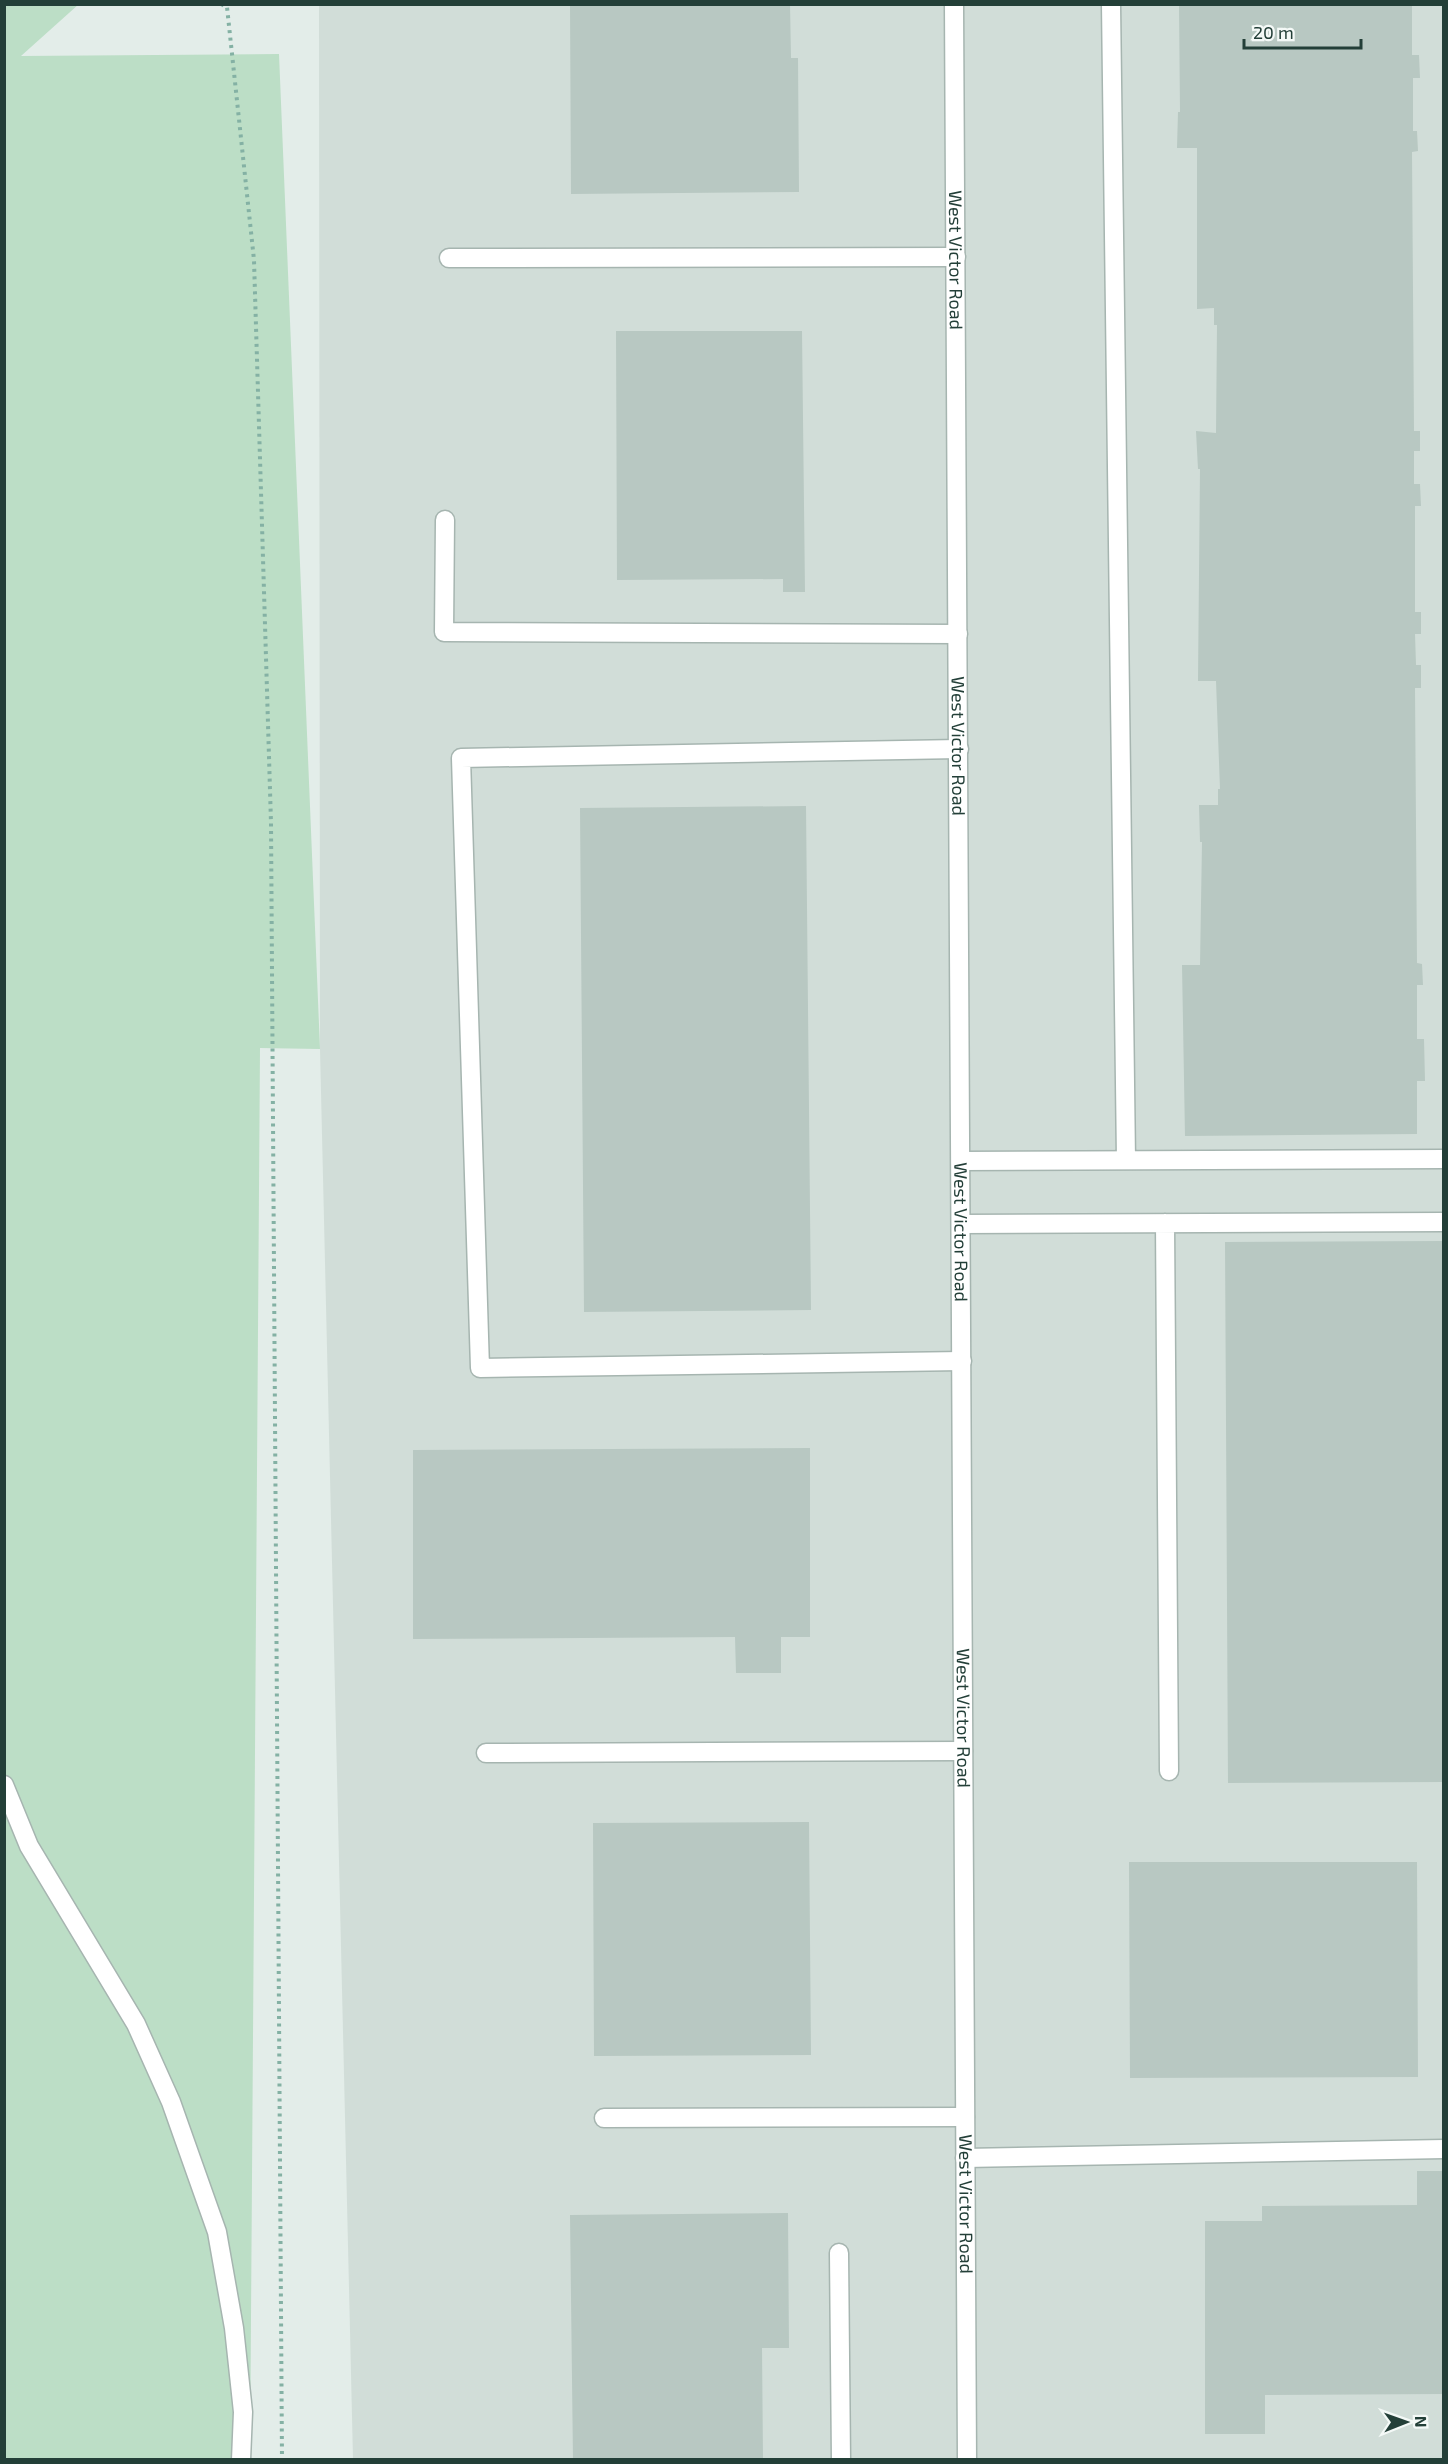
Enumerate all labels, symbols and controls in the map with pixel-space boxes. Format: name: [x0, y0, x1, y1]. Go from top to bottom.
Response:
scale bar: [1244, 12, 1361, 50]
text: 20 m: [1253, 21, 1294, 43]
street label: West Victor Road: [945, 190, 968, 330]
street label: West Victor Road: [948, 676, 970, 816]
street label: West Victor Road: [950, 1162, 973, 1302]
street label: West Victor Road: [953, 1648, 975, 1788]
street label: West Victor Road: [955, 2134, 978, 2274]
north arrow: [1376, 2392, 1436, 2452]
text: N: [1412, 2416, 1431, 2428]

